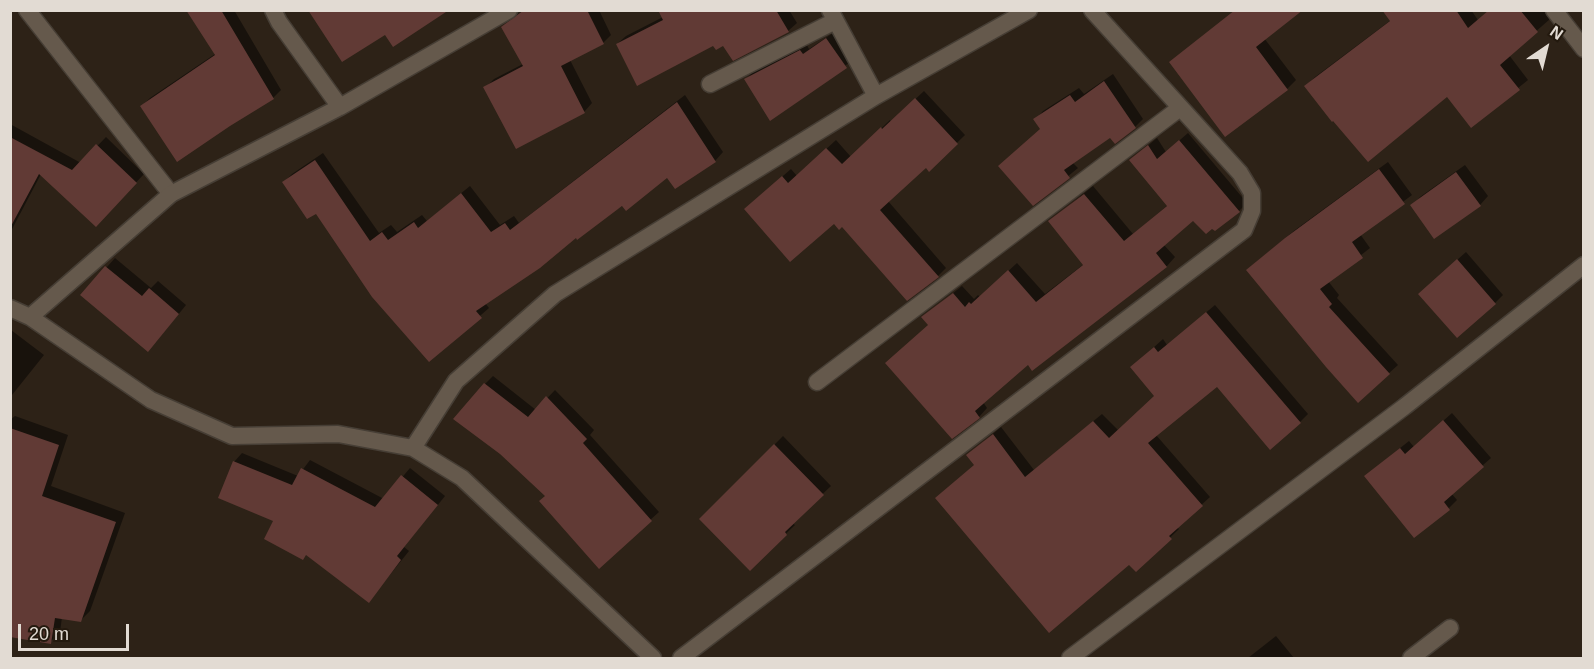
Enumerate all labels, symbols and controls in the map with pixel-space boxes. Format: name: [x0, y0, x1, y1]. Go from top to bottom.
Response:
north arrow: [1516, 18, 1576, 78]
text: N: [1547, 23, 1566, 43]
scale bar: [21, 612, 132, 650]
text: 20 m: [29, 624, 69, 644]

